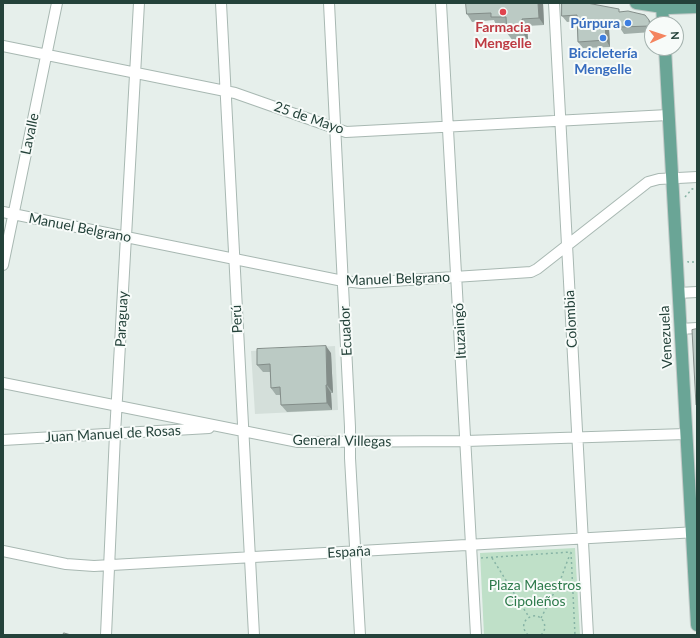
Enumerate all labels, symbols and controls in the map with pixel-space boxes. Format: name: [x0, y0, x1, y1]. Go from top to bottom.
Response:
marker: Farmacia Mengelle: [498, 7, 508, 17]
place label: Púrpura: [570, 15, 620, 31]
north arrow: [644, 16, 684, 56]
marker: Púrpura: [623, 18, 633, 28]
place label: Farmacia Mengelle: [474, 19, 532, 52]
text: N: [669, 31, 682, 40]
marker: Bicicletería Mengelle: [598, 33, 608, 43]
place label: Bicicletería Mengelle: [568, 45, 638, 78]
street label: 25 de Mayo: [272, 98, 346, 138]
street label: Lavalle: [17, 112, 43, 156]
street label: Manuel Belgrano: [27, 210, 133, 246]
street label: Manuel Belgrano: [346, 269, 450, 289]
street label: Colombia: [561, 290, 581, 348]
street label: Paraguay: [112, 291, 132, 347]
street label: Ituzaingó: [450, 303, 470, 359]
street label: Perú: [228, 304, 246, 334]
street label: Venezuela: [656, 305, 676, 369]
street label: Ecuador: [336, 306, 356, 356]
street label: Juan Manuel de Rosas: [45, 422, 181, 446]
street label: General Villegas: [293, 432, 391, 450]
street label: España: [327, 542, 371, 562]
park label: Plaza Maestros Cipoleños: [489, 577, 581, 610]

